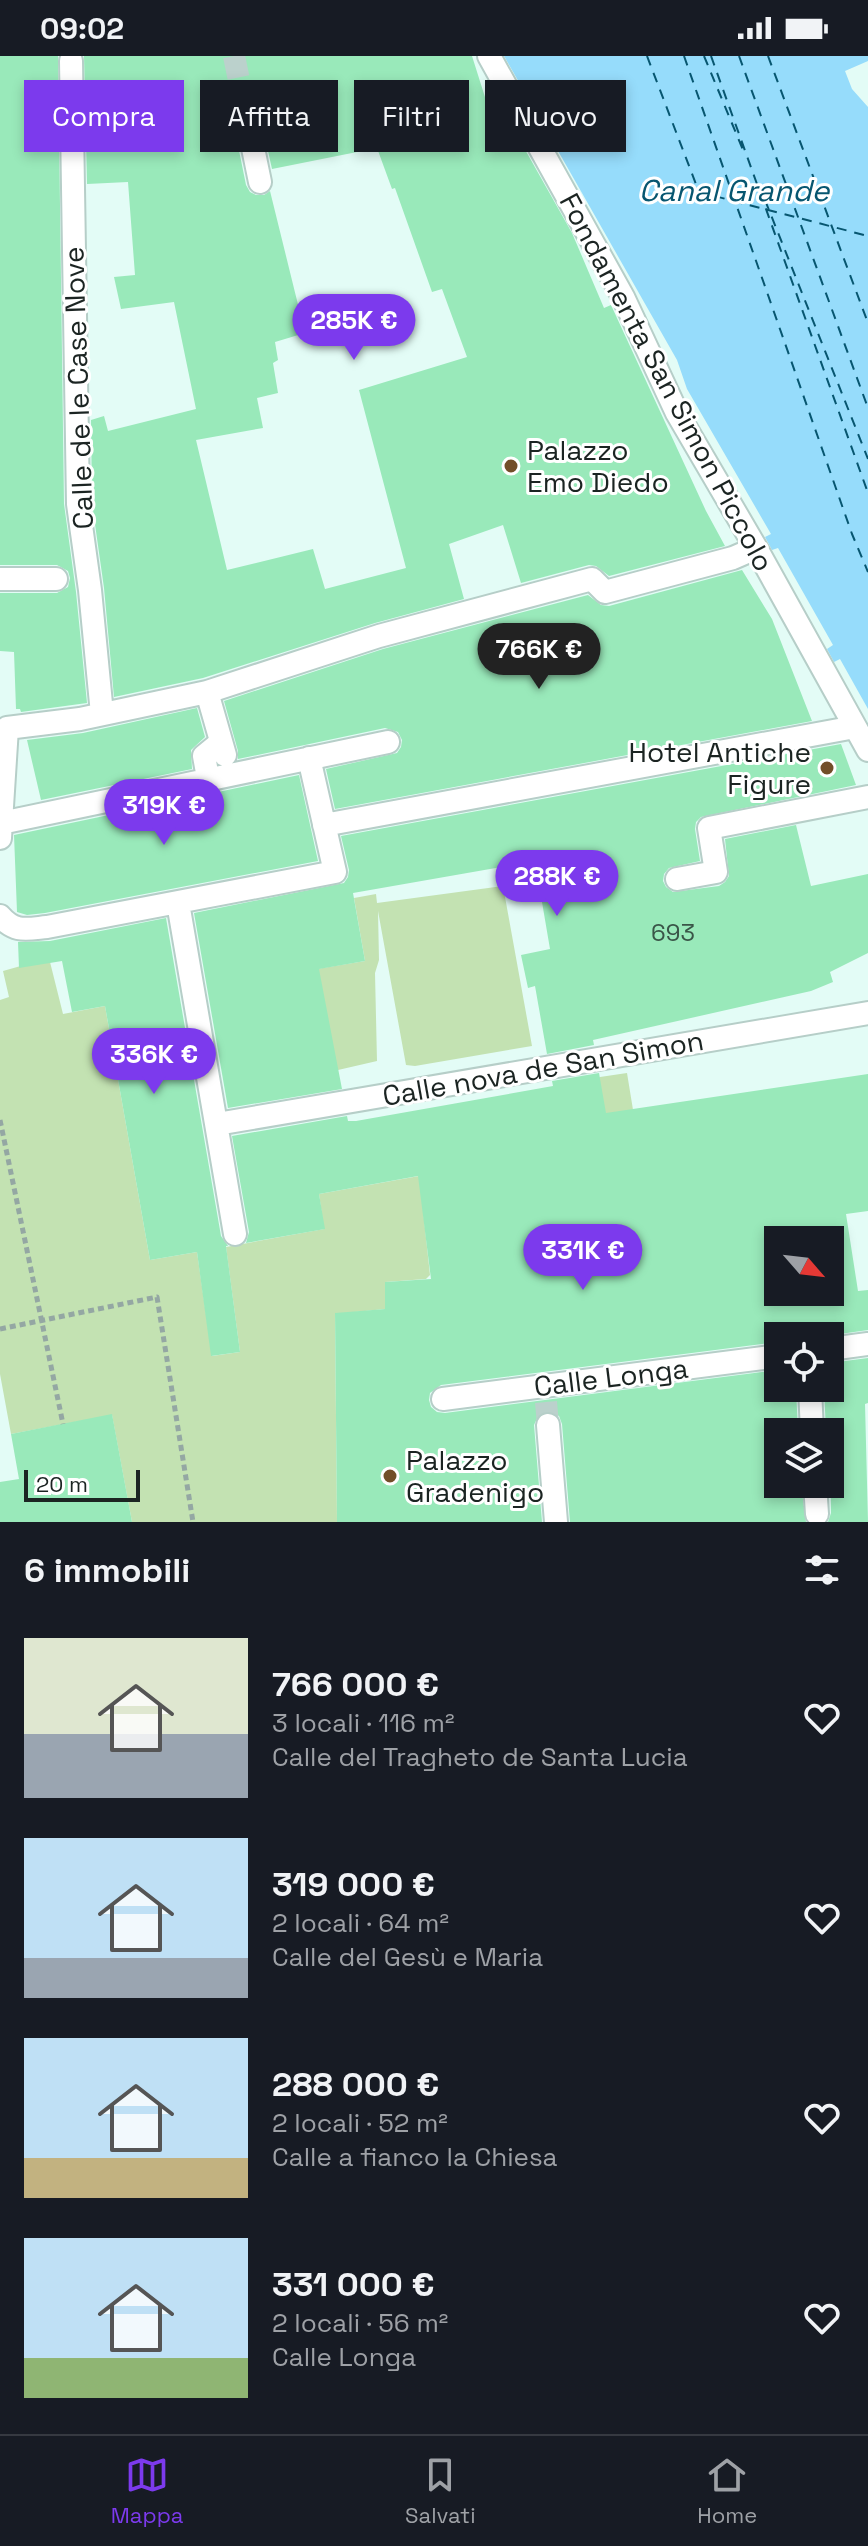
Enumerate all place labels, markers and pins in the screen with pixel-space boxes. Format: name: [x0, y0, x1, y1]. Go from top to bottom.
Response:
pin: 285K €: [289, 294, 419, 362]
place label: Palazzo Emo Diedo: [527, 432, 669, 500]
marker: Palazzo Emo Diedo: [502, 457, 520, 475]
pin: 766K €: [474, 623, 604, 691]
place label: Hotel Antiche Figure: [629, 734, 811, 802]
marker: Hotel Antiche Figure: [818, 759, 836, 777]
pin: 319K €: [99, 779, 229, 847]
pin: 288K €: [492, 850, 622, 918]
pin: 336K €: [89, 1028, 219, 1096]
pin: 331K €: [518, 1224, 648, 1292]
place label: Palazzo Gradenigo: [406, 1442, 544, 1510]
marker: Palazzo Gradenigo: [381, 1467, 399, 1485]

